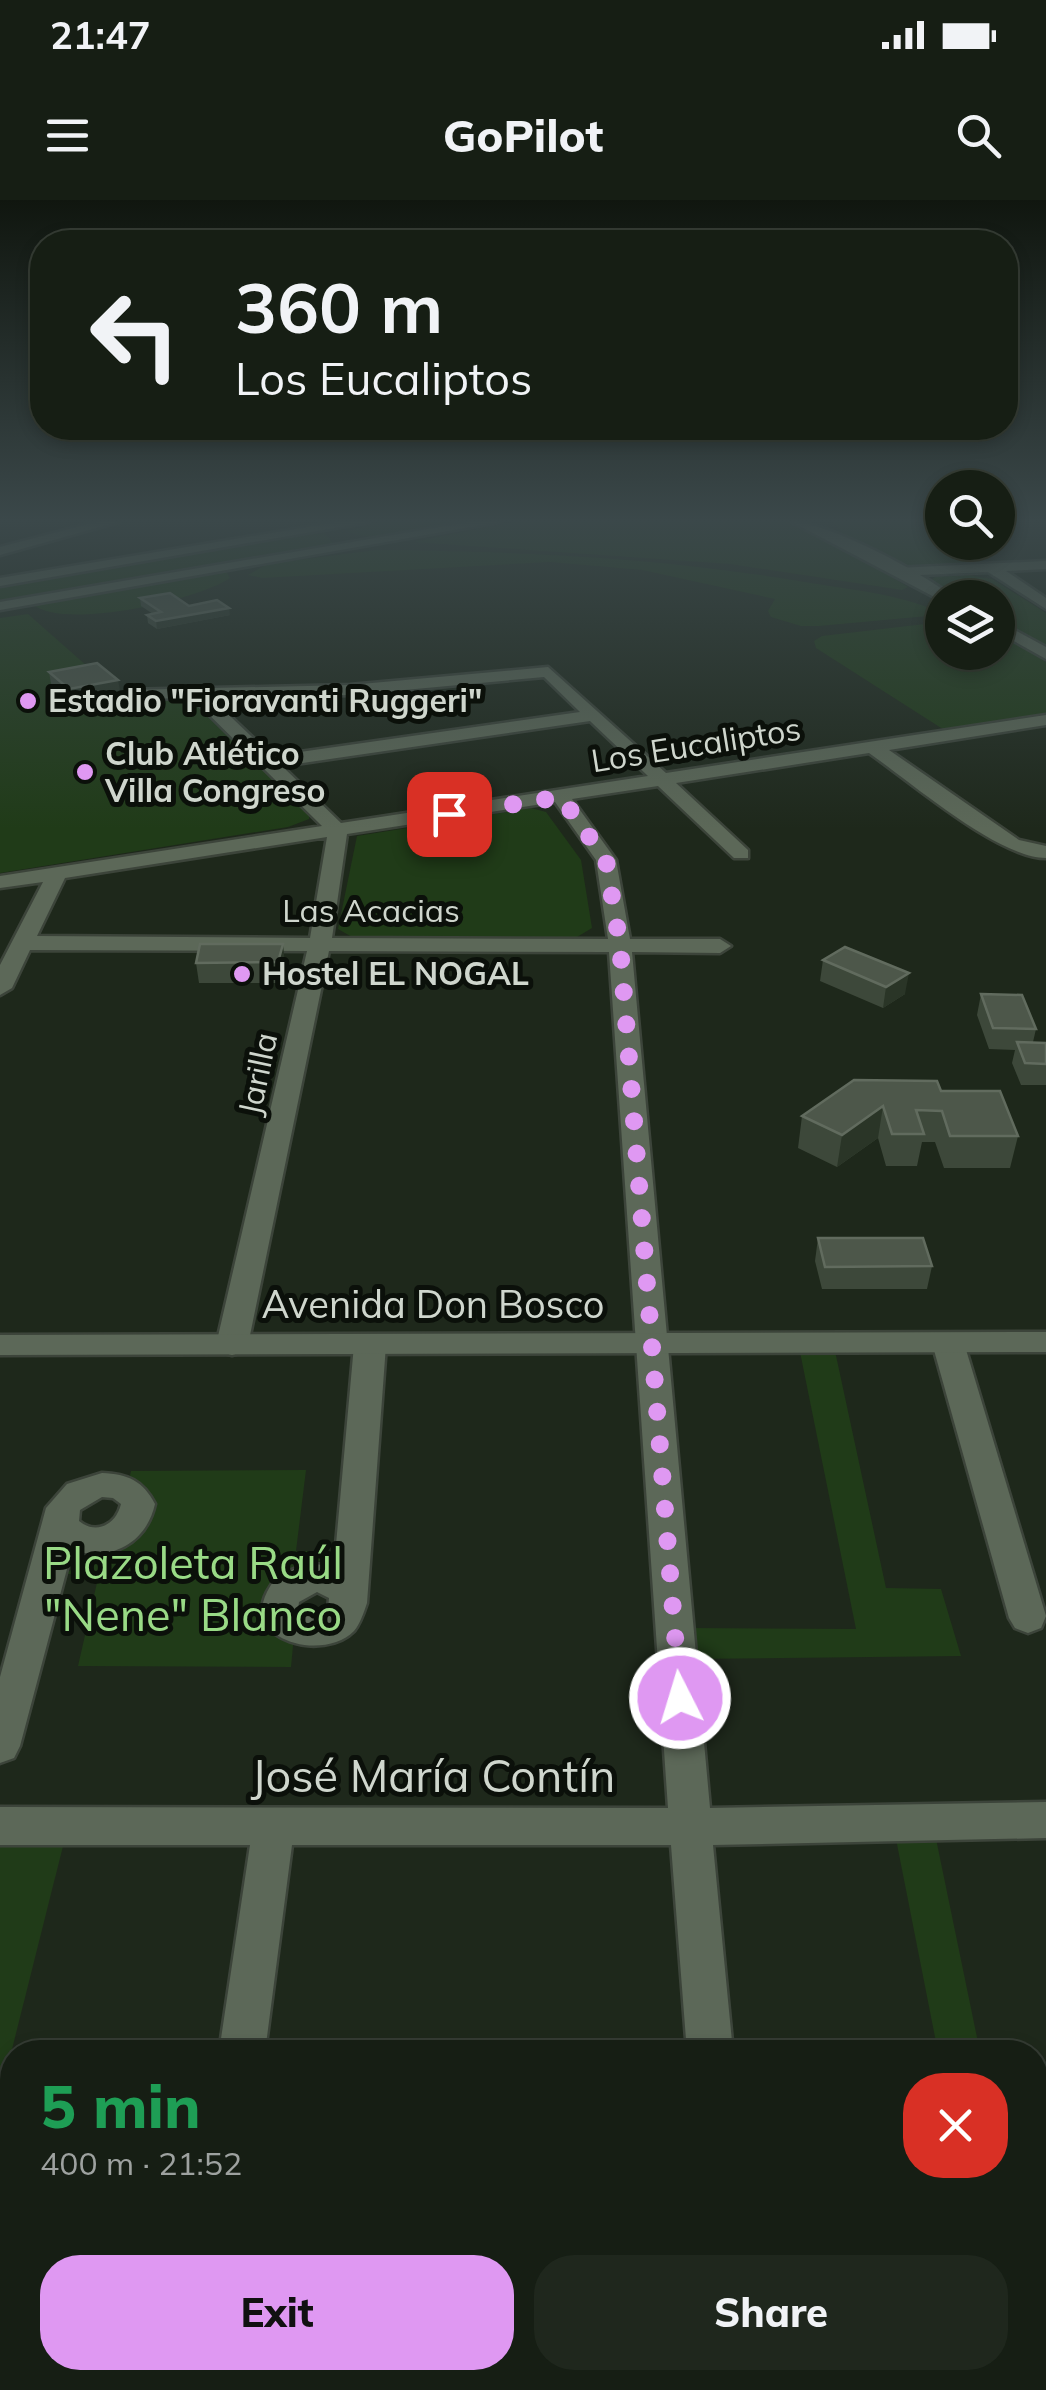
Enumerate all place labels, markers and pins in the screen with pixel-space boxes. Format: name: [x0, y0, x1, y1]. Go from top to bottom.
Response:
place label: Estadio "Fioravanti Ruggeri": [48, 680, 482, 720]
marker: Estadio "Fioravanti Ruggeri": [17, 690, 39, 712]
place label: Club Atlético Villa Congreso: [104, 733, 326, 810]
marker: Club Atlético Villa Congreso: [74, 761, 96, 783]
pin: [407, 772, 492, 857]
place label: Hostel EL NOGAL: [262, 953, 529, 993]
marker: Hostel EL NOGAL: [231, 963, 253, 985]

